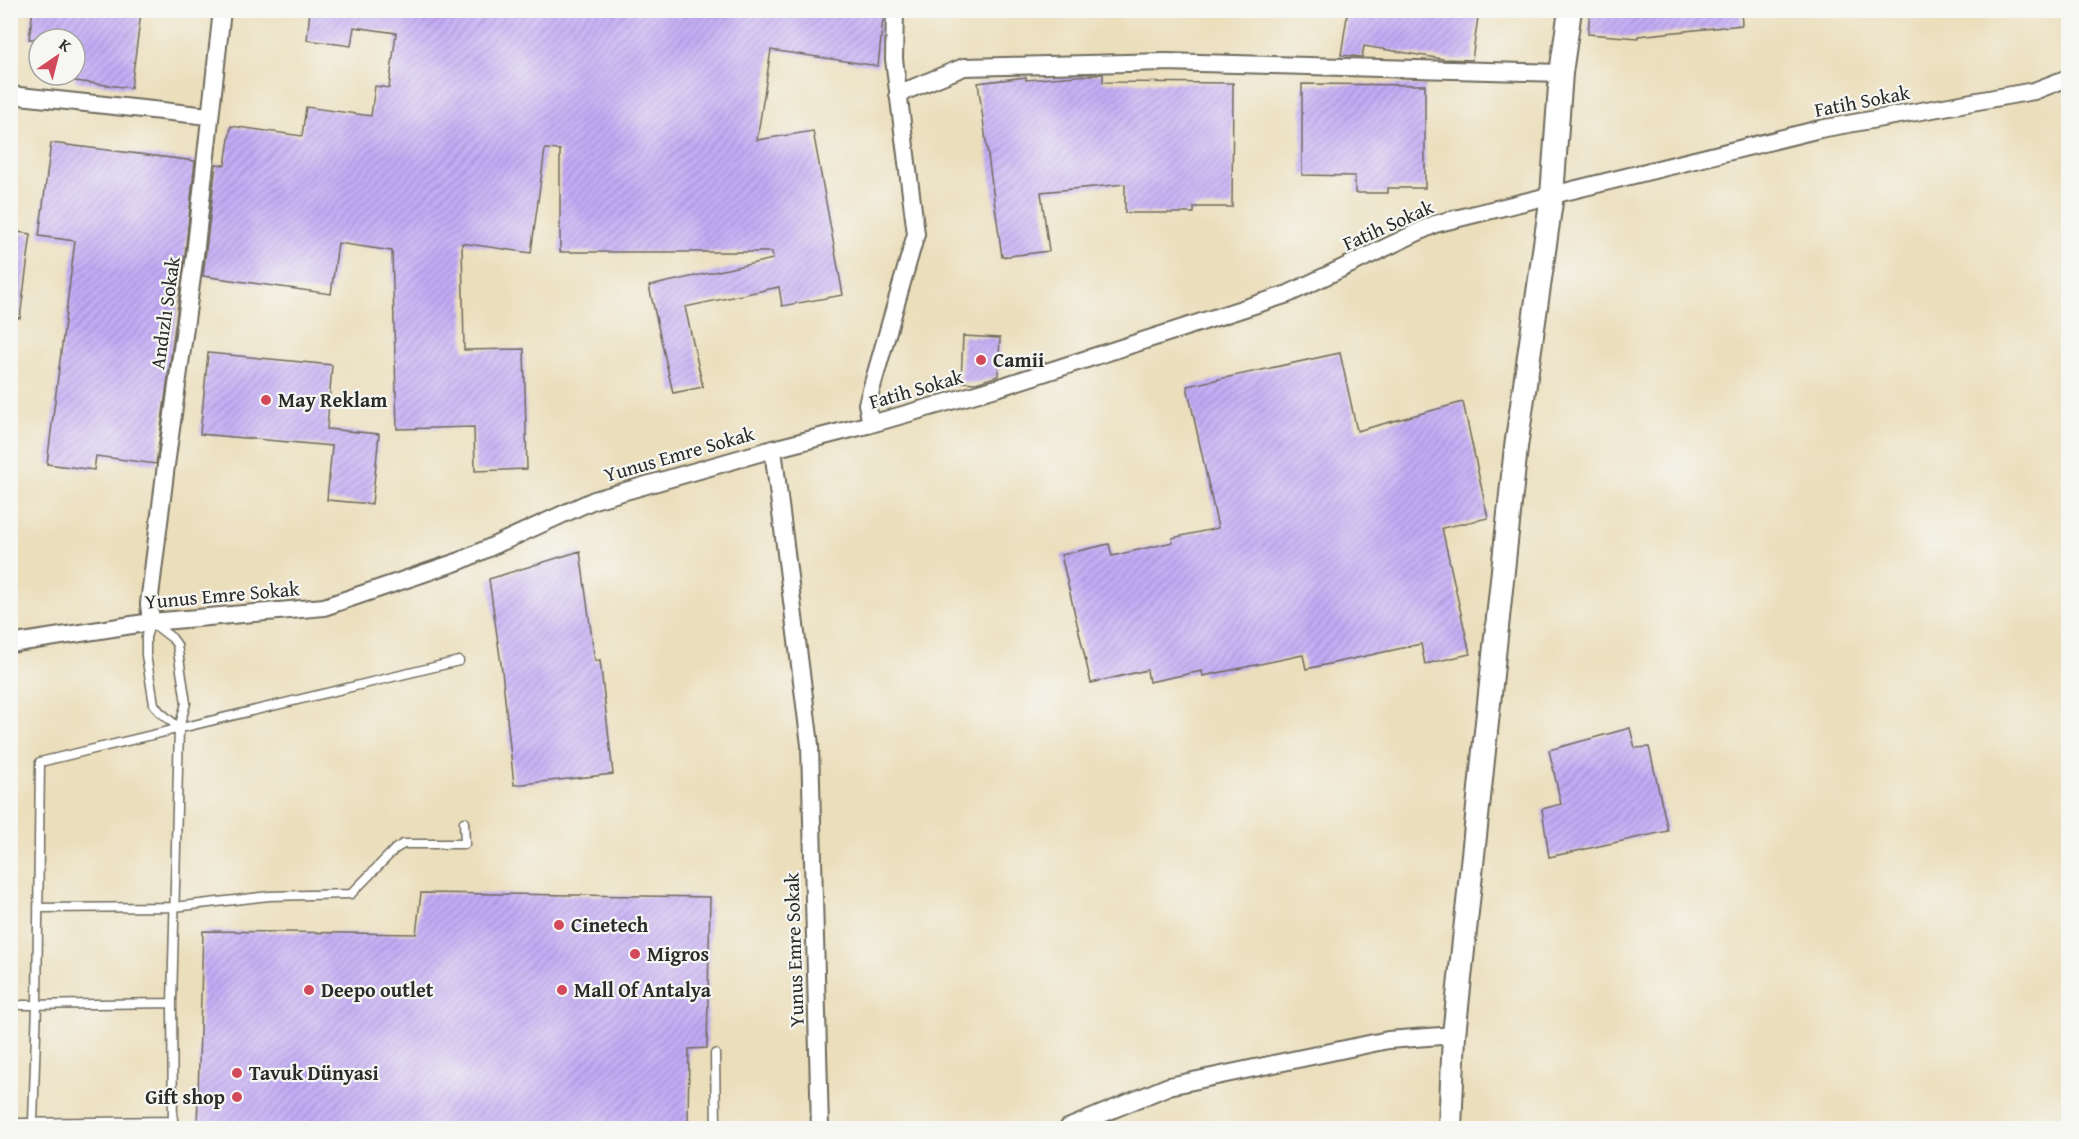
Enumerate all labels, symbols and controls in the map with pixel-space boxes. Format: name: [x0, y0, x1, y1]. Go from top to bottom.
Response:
north arrow: [27, 27, 87, 87]
text: K: [55, 32, 77, 58]
street label: Fatih Sokak: [1812, 77, 1913, 124]
street label: Fatih Sokak: [1338, 191, 1439, 257]
street label: Andızlı Sokak: [142, 254, 187, 371]
place label: Camii: [993, 345, 1044, 374]
marker: Camii: [974, 353, 988, 367]
street label: Fatih Sokak: [865, 361, 967, 416]
place label: May Reklam: [278, 385, 387, 414]
marker: May Reklam: [259, 393, 273, 407]
street label: Yunus Emre Sokak: [600, 418, 758, 489]
street label: Yunus Emre Sokak: [143, 573, 301, 616]
street label: Yunus Emre Sokak: [776, 871, 811, 1028]
place label: Cinetech: [571, 910, 648, 939]
marker: Cinetech: [552, 918, 566, 932]
place label: Migros: [647, 939, 709, 968]
marker: Migros: [628, 947, 642, 961]
place label: Deepo outlet: [321, 975, 434, 1004]
place label: Mall Of Antalya: [574, 975, 712, 1004]
marker: Deepo outlet: [302, 983, 316, 997]
marker: Mall Of Antalya: [555, 983, 569, 997]
place label: Tavuk Dünyasi: [249, 1058, 379, 1087]
marker: Tavuk Dünyasi: [230, 1066, 244, 1080]
place label: Gift shop: [145, 1082, 225, 1111]
marker: Gift shop: [230, 1090, 244, 1104]

